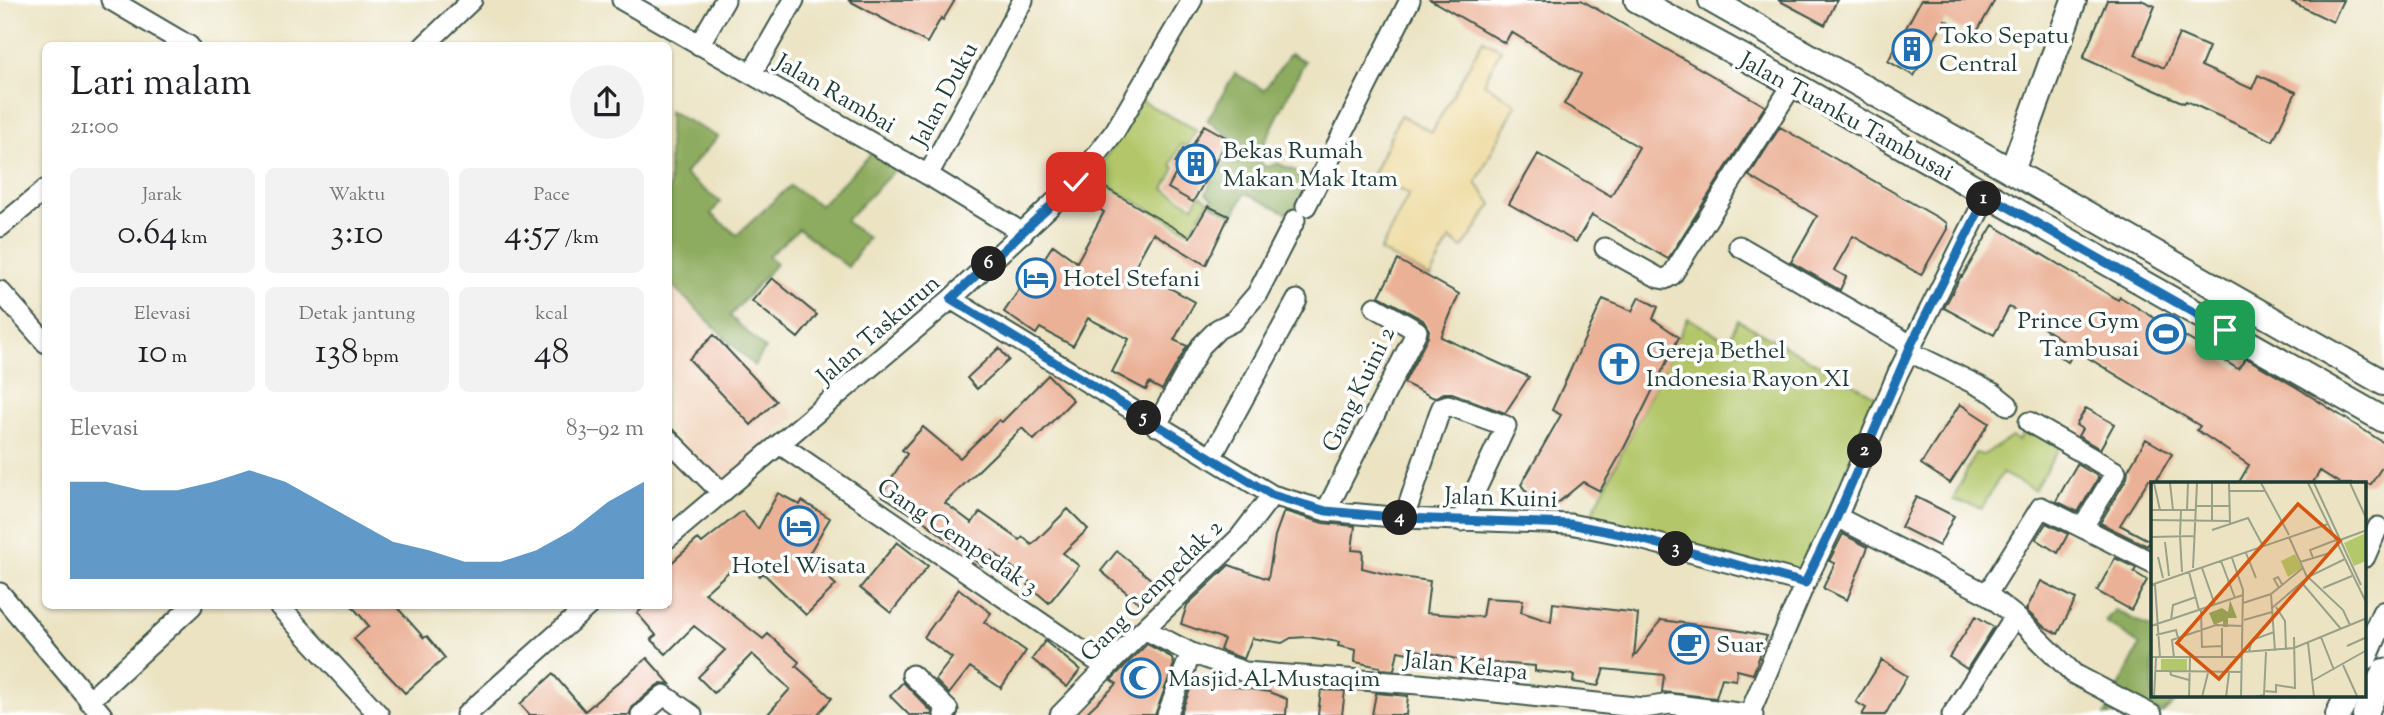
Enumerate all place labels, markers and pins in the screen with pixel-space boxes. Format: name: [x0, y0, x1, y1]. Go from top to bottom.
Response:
place label: Toko Sepatu Central: [1939, 20, 2069, 82]
building icon: Toko Sepatu Central: [1891, 28, 1933, 70]
place label: Bekas Rumah Makan Mak Itam: [1223, 135, 1398, 197]
building icon: Bekas Rumah Makan Mak Itam: [1175, 143, 1217, 185]
pin: [1046, 152, 1106, 212]
pin: 1: [1966, 182, 2002, 216]
pin: 6: [972, 246, 1006, 282]
hotel icon: Hotel Stefani: [1015, 257, 1057, 299]
place label: Hotel Stefani: [1063, 263, 1200, 297]
pin: [2195, 300, 2255, 360]
place label: Prince Gym Tambusai: [2017, 305, 2139, 367]
sports icon: Prince Gym Tambusai: [2145, 313, 2187, 355]
place label: Gereja Bethel Indonesia Rayon XI: [1646, 335, 1850, 397]
church icon: Gereja Bethel Indonesia Rayon XI: [1598, 343, 1640, 385]
pin: 5: [1126, 400, 1162, 436]
pin: 2: [1848, 434, 1882, 468]
pin: 4: [1382, 500, 1418, 536]
hotel icon: Hotel Wisata: [778, 505, 820, 547]
pin: 3: [1658, 532, 1694, 566]
place label: Hotel Wisata: [732, 550, 866, 584]
cafe icon: Suar: [1668, 623, 1710, 665]
place label: Suar: [1716, 629, 1764, 663]
mosque icon: Masjid Al-Mustaqim: [1120, 657, 1162, 699]
place label: Masjid Al-Mustaqim: [1168, 663, 1381, 697]

